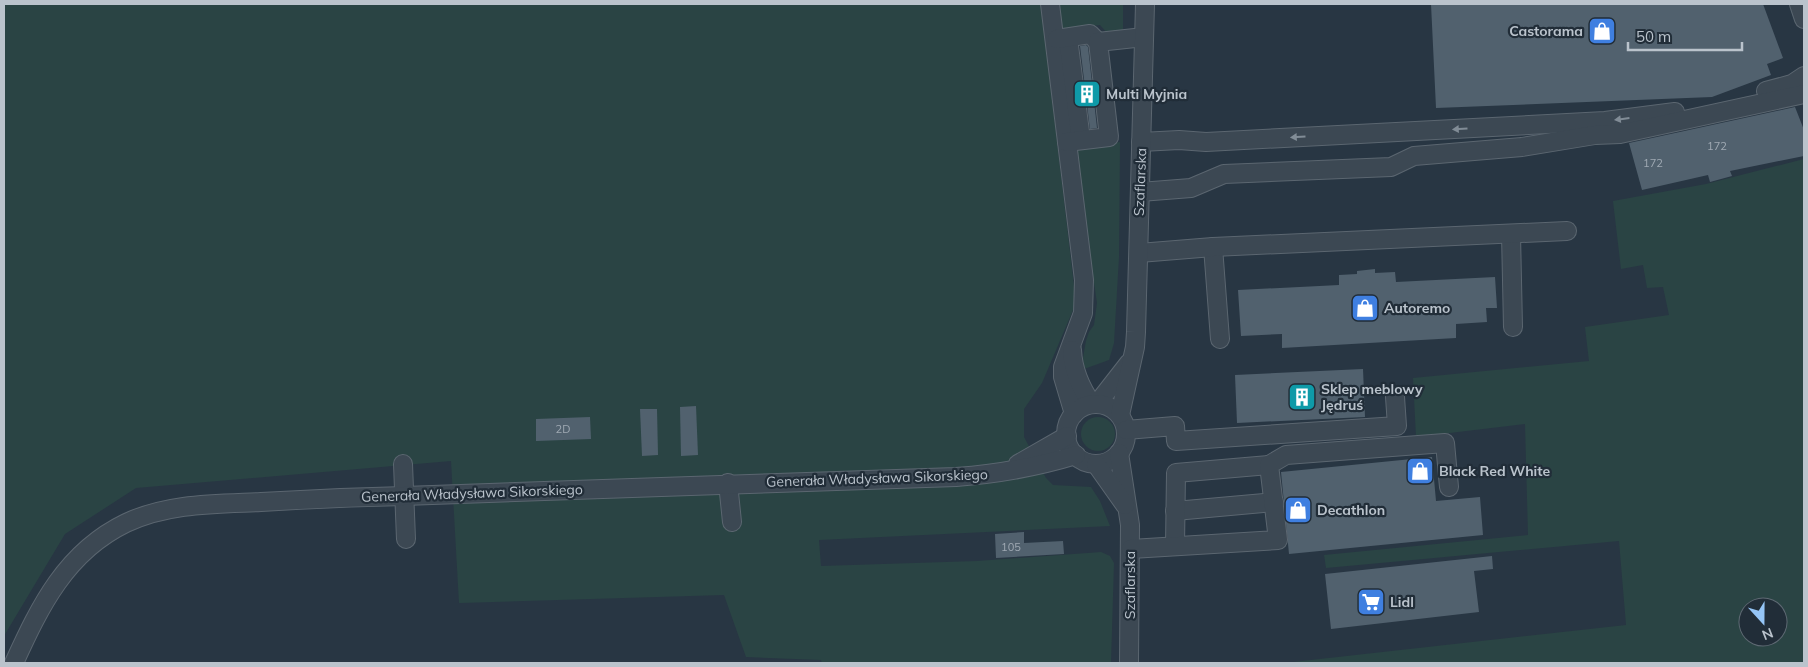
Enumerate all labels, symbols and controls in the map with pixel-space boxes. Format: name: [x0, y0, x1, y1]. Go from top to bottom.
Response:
shop icon: Castorama: [1587, 16, 1617, 46]
scale bar: [1628, 20, 1742, 52]
place label: Castorama: [1509, 22, 1583, 40]
text: 50 m: [1636, 27, 1671, 46]
building icon: Multi Myjnia: [1072, 79, 1102, 109]
place label: Multi Myjnia: [1106, 85, 1187, 103]
one-way arrow: [1614, 115, 1630, 123]
one-way arrow: [1452, 125, 1468, 133]
one-way arrow: [1289, 134, 1305, 142]
house number: 172: [1707, 139, 1727, 153]
street label: Szaflarska: [1130, 148, 1150, 216]
house number: 172: [1643, 156, 1663, 170]
shop icon: Autoremo: [1350, 293, 1380, 323]
place label: Autoremo: [1384, 299, 1450, 317]
place label: Sklep meblowy Jędruś: [1321, 380, 1423, 414]
building icon: Sklep meblowy Jędruś: [1287, 382, 1317, 412]
house number: 2D: [556, 422, 570, 436]
shop icon: Black Red White: [1405, 456, 1435, 486]
place label: Black Red White: [1439, 462, 1550, 480]
street label: Generała Władysława Sikorskiego: [766, 465, 988, 491]
street label: Generała Władysława Sikorskiego: [361, 480, 583, 506]
shop icon: Decathlon: [1283, 495, 1313, 525]
place label: Decathlon: [1317, 501, 1385, 519]
house number: 105: [1001, 540, 1021, 554]
street label: Szaflarska: [1121, 551, 1139, 619]
supermarket icon: Lidl: [1356, 587, 1386, 617]
place label: Lidl: [1390, 593, 1414, 611]
north arrow: [1738, 597, 1788, 647]
text: N: [1759, 624, 1776, 644]

